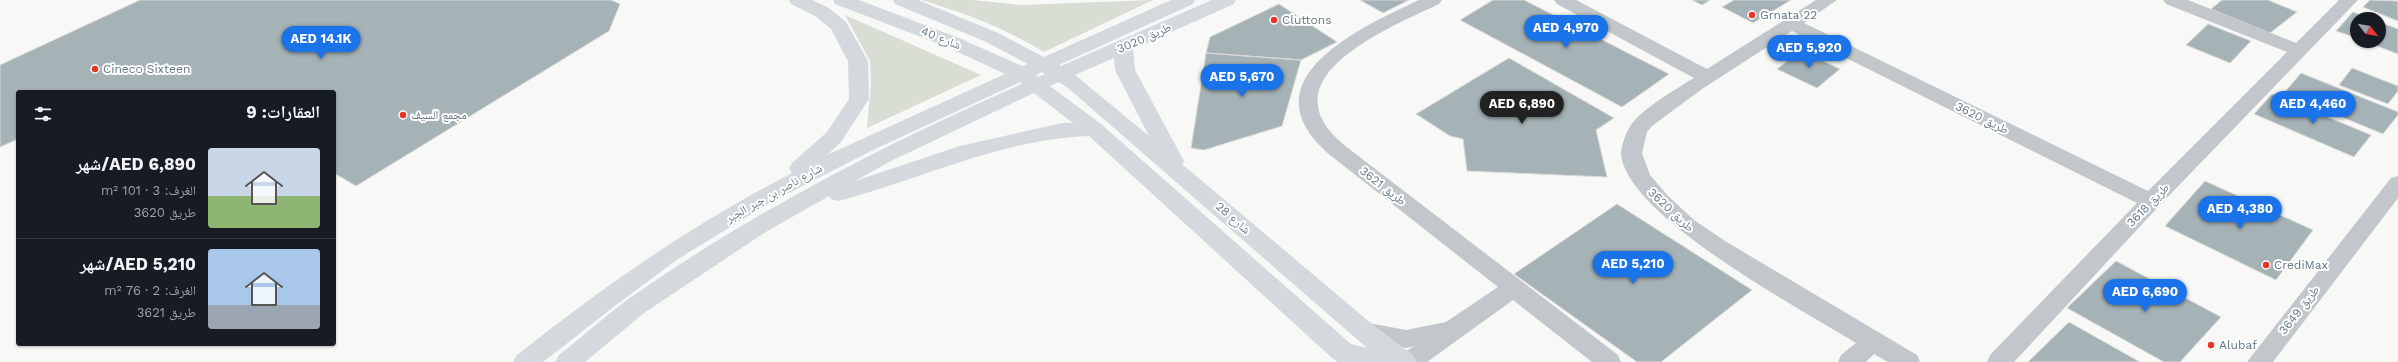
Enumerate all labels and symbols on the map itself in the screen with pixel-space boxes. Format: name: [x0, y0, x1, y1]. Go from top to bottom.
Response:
place label: Grnata 22: [1760, 8, 1817, 22]
marker: Grnata 22: [1747, 10, 1757, 20]
north arrow: [2350, 12, 2386, 48]
place label: Cluttons: [1282, 13, 1332, 27]
marker: Cluttons: [1269, 15, 1279, 25]
pin: AED 4,970: [1520, 15, 1612, 49]
street label: طريق 3020: [1115, 20, 1173, 56]
street label: شارع 40: [919, 24, 963, 53]
pin: AED 14.1K: [275, 26, 367, 60]
pin: AED 5,920: [1763, 35, 1855, 69]
place label: Cineco Sixteen: [103, 62, 190, 76]
marker: Cineco Sixteen: [90, 64, 100, 74]
pin: AED 5,670: [1196, 64, 1288, 98]
pin: AED 6,890: [1476, 91, 1568, 125]
pin: AED 4,460: [2267, 91, 2359, 125]
street label: طريق 3620: [1953, 99, 2011, 137]
place label: مجمع السيف: [411, 108, 467, 122]
marker: مجمع السيف: [398, 110, 408, 120]
street label: شارع ناصر بن جبر الجبر: [723, 161, 825, 227]
street label: طريق 3621: [1357, 164, 1409, 209]
street label: طريق 3618: [2124, 180, 2172, 230]
street label: طريق 3620: [1645, 185, 1697, 235]
pin: AED 4,380: [2194, 196, 2286, 230]
street label: شارع 28: [1212, 199, 1253, 238]
pin: AED 5,210: [1587, 251, 1679, 285]
place label: CrediMax: [2274, 258, 2328, 272]
marker: CrediMax: [2261, 260, 2271, 270]
pin: AED 6,690: [2099, 279, 2191, 313]
street label: طريق 3649: [2276, 283, 2322, 337]
place label: Alubaf: [2219, 338, 2257, 352]
marker: Alubaf: [2206, 340, 2216, 350]

